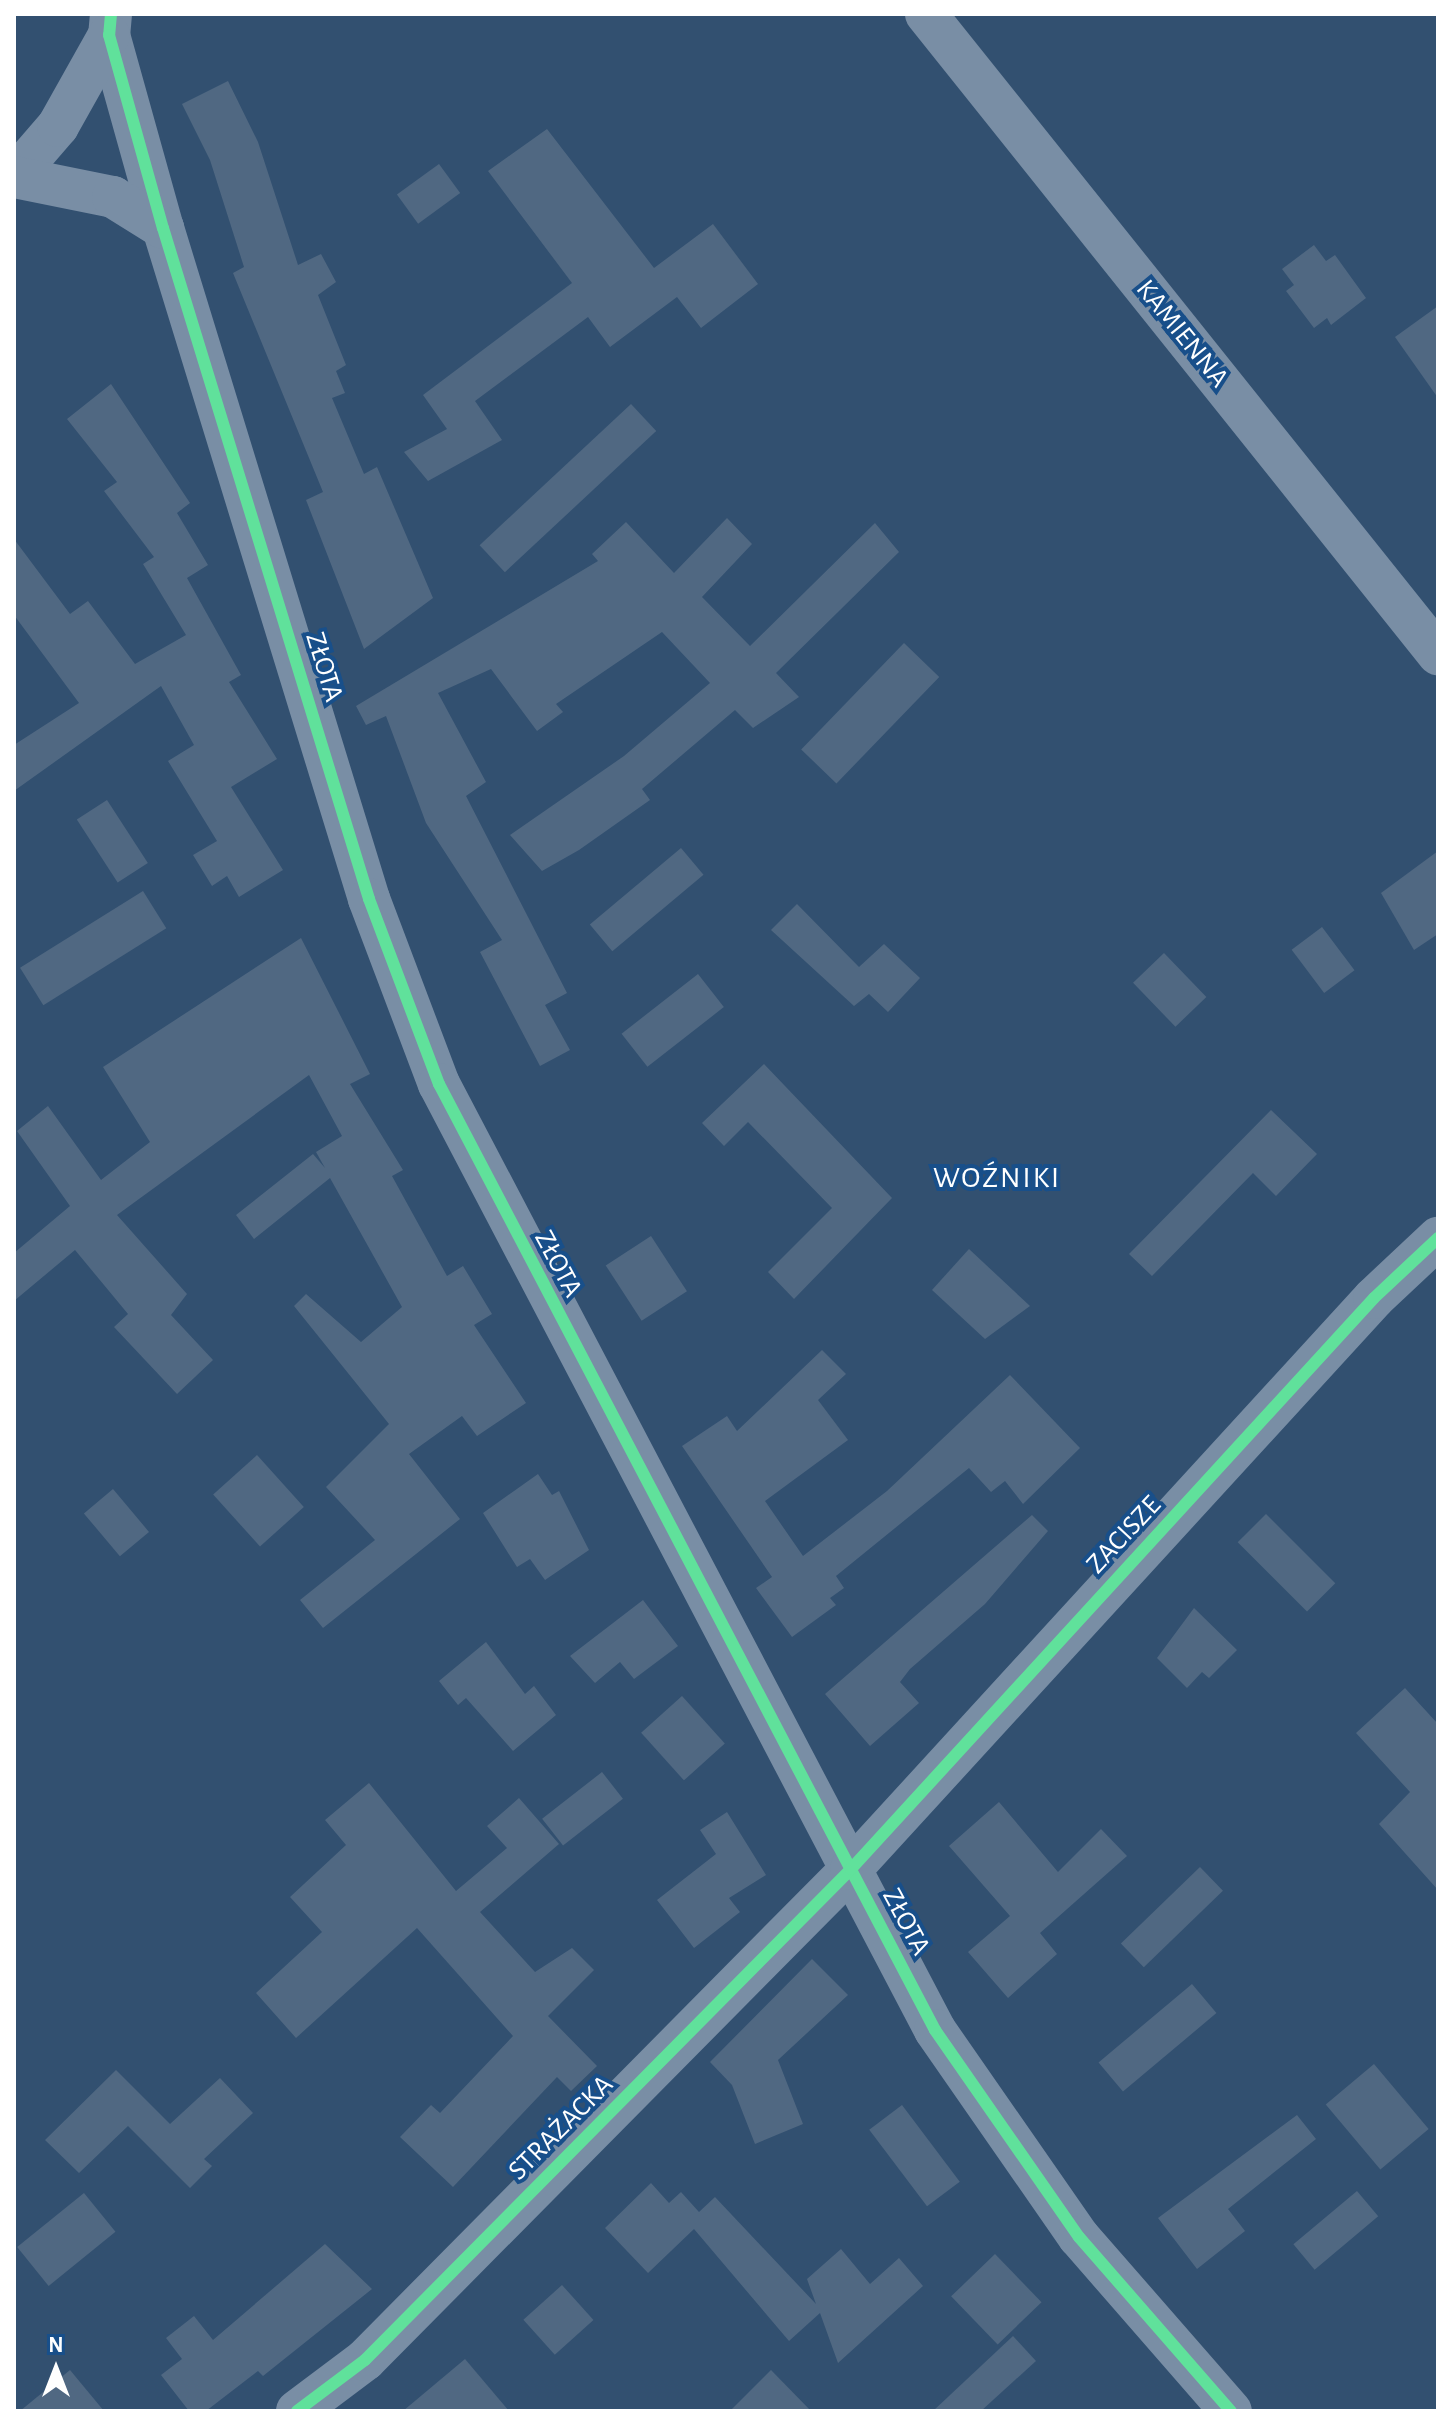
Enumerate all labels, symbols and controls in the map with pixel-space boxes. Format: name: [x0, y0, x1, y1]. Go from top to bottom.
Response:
street label: KAMIENNA: [1128, 273, 1236, 395]
street label: ZŁOTA: [298, 628, 350, 706]
district label: WOŹNIKI: [933, 1160, 1061, 1196]
street label: ZŁOTA: [527, 1225, 589, 1303]
street label: ZACISZE: [1080, 1489, 1168, 1581]
street label: ZŁOTA: [875, 1883, 937, 1961]
street label: STRAŻACKA: [501, 2068, 621, 2188]
north arrow: [16, 2329, 96, 2409]
text: N: [48, 2334, 64, 2356]

